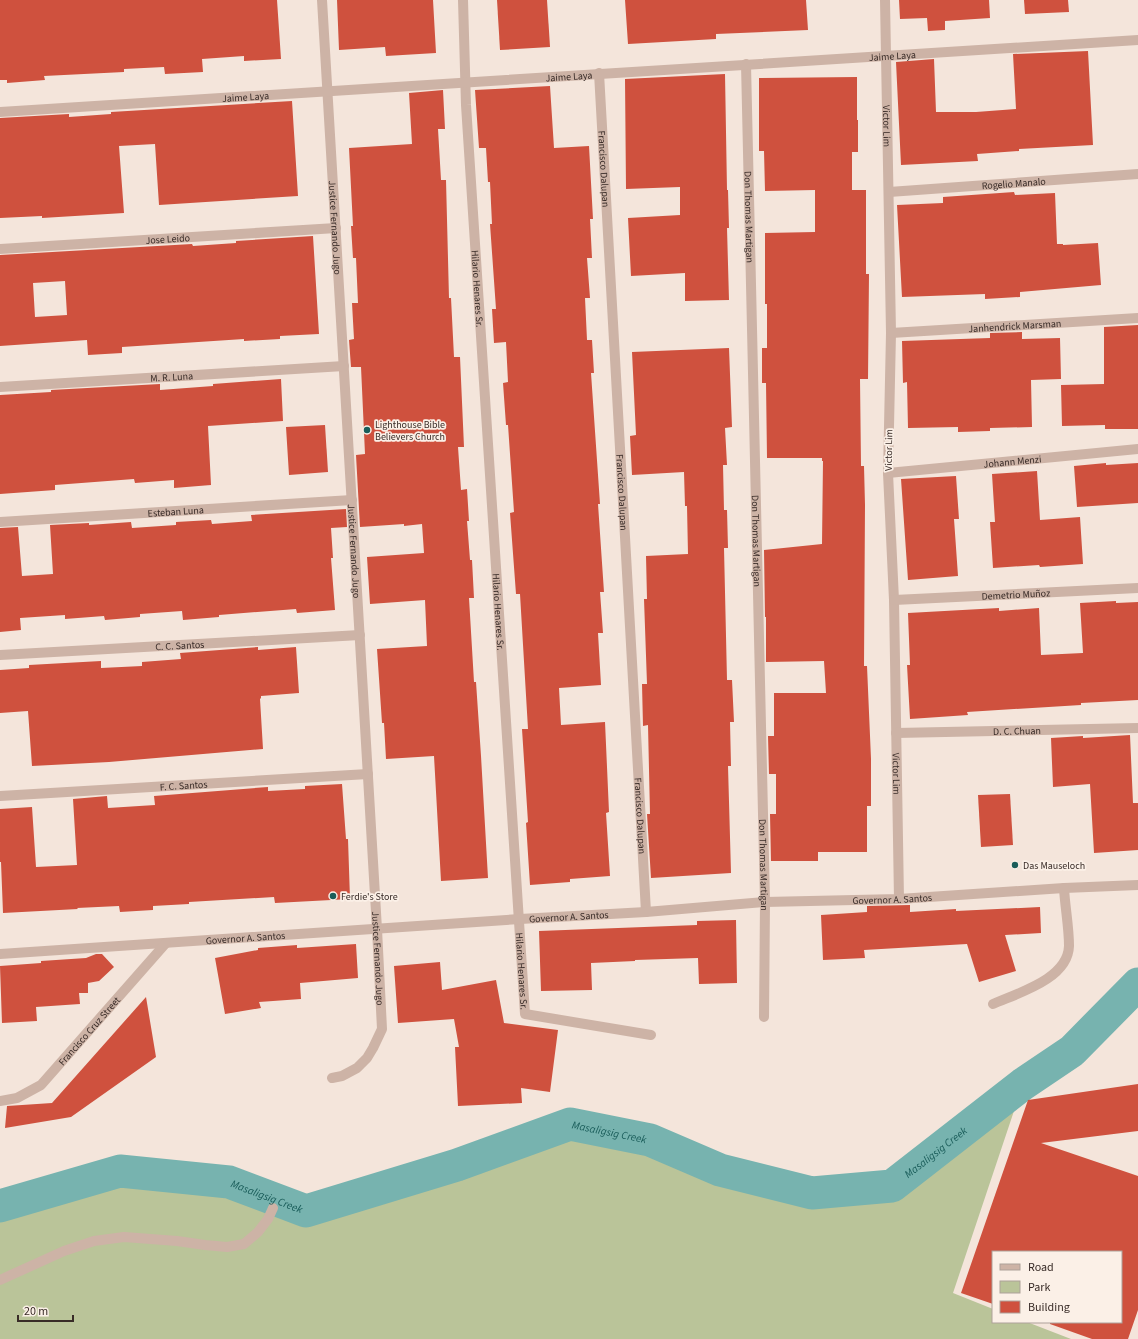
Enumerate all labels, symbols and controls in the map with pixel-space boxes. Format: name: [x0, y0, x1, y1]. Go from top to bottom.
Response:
street label: Jaime Laya: [868, 48, 916, 65]
street label: Jaime Laya: [545, 69, 593, 85]
street label: Jaime Laya: [222, 89, 269, 106]
street label: Victor Lim: [879, 105, 894, 147]
street label: Francisco Dalupan: [594, 130, 613, 208]
street label: Don Thomas Martigan: [740, 171, 757, 263]
street label: Rogelio Manalo: [981, 175, 1046, 193]
street label: Justice Fernando Jugo: [325, 180, 344, 275]
street label: Jose Leido: [145, 231, 190, 248]
street label: Hilario Henares Sr.: [467, 250, 486, 328]
street label: Janhendrick Marsman: [968, 317, 1062, 336]
street label: M. R. Luna: [150, 369, 193, 386]
place label: Lighthouse Bible Believers Church: [375, 418, 445, 444]
marker: Lighthouse Bible Believers Church: [362, 425, 372, 435]
street label: Victor Lim: [882, 429, 896, 471]
street label: Johann Menzi: [983, 452, 1042, 472]
street label: Francisco Dalupan: [612, 454, 631, 531]
street label: Don Thomas Martigan: [748, 495, 764, 587]
street label: Esteban Luna: [147, 503, 204, 521]
street label: Justice Fernando Jugo: [344, 504, 363, 599]
street label: Hilario Henares Sr.: [488, 573, 507, 651]
street label: Demetrio Muñoz: [981, 586, 1051, 604]
street label: C. C. Santos: [155, 638, 205, 654]
street label: D. C. Chuan: [993, 724, 1041, 739]
street label: Victor Lim: [889, 753, 903, 795]
street label: Francisco Dalupan: [630, 777, 649, 855]
street label: F. C. Santos: [160, 778, 208, 794]
street label: Don Thomas Martigan: [755, 819, 771, 911]
place label: Das Mauseloch: [1023, 859, 1085, 873]
marker: Das Mauseloch: [1010, 860, 1020, 870]
place label: Ferdie's Store: [341, 890, 398, 904]
marker: Ferdie's Store: [328, 891, 338, 901]
street label: Governor A. Santos: [852, 891, 932, 908]
street label: Governor A. Santos: [529, 908, 609, 926]
street label: Justice Fernando Jugo: [368, 911, 387, 1006]
street label: Governor A. Santos: [205, 929, 286, 948]
street label: Hilario Henares Sr.: [512, 932, 531, 1010]
street label: Francisco Cruz Street: [55, 993, 124, 1069]
water label: Masaligsig Creek: [571, 1118, 649, 1147]
water label: Masaligsig Creek: [901, 1123, 971, 1182]
water label: Masaligsig Creek: [229, 1176, 306, 1217]
legend: [992, 1251, 1122, 1323]
text: Road: [1028, 1259, 1054, 1276]
text: Park: [1028, 1279, 1050, 1296]
scale bar: [18, 1297, 73, 1323]
text: Building: [1028, 1299, 1070, 1316]
text: 20 m: [24, 1303, 48, 1320]

